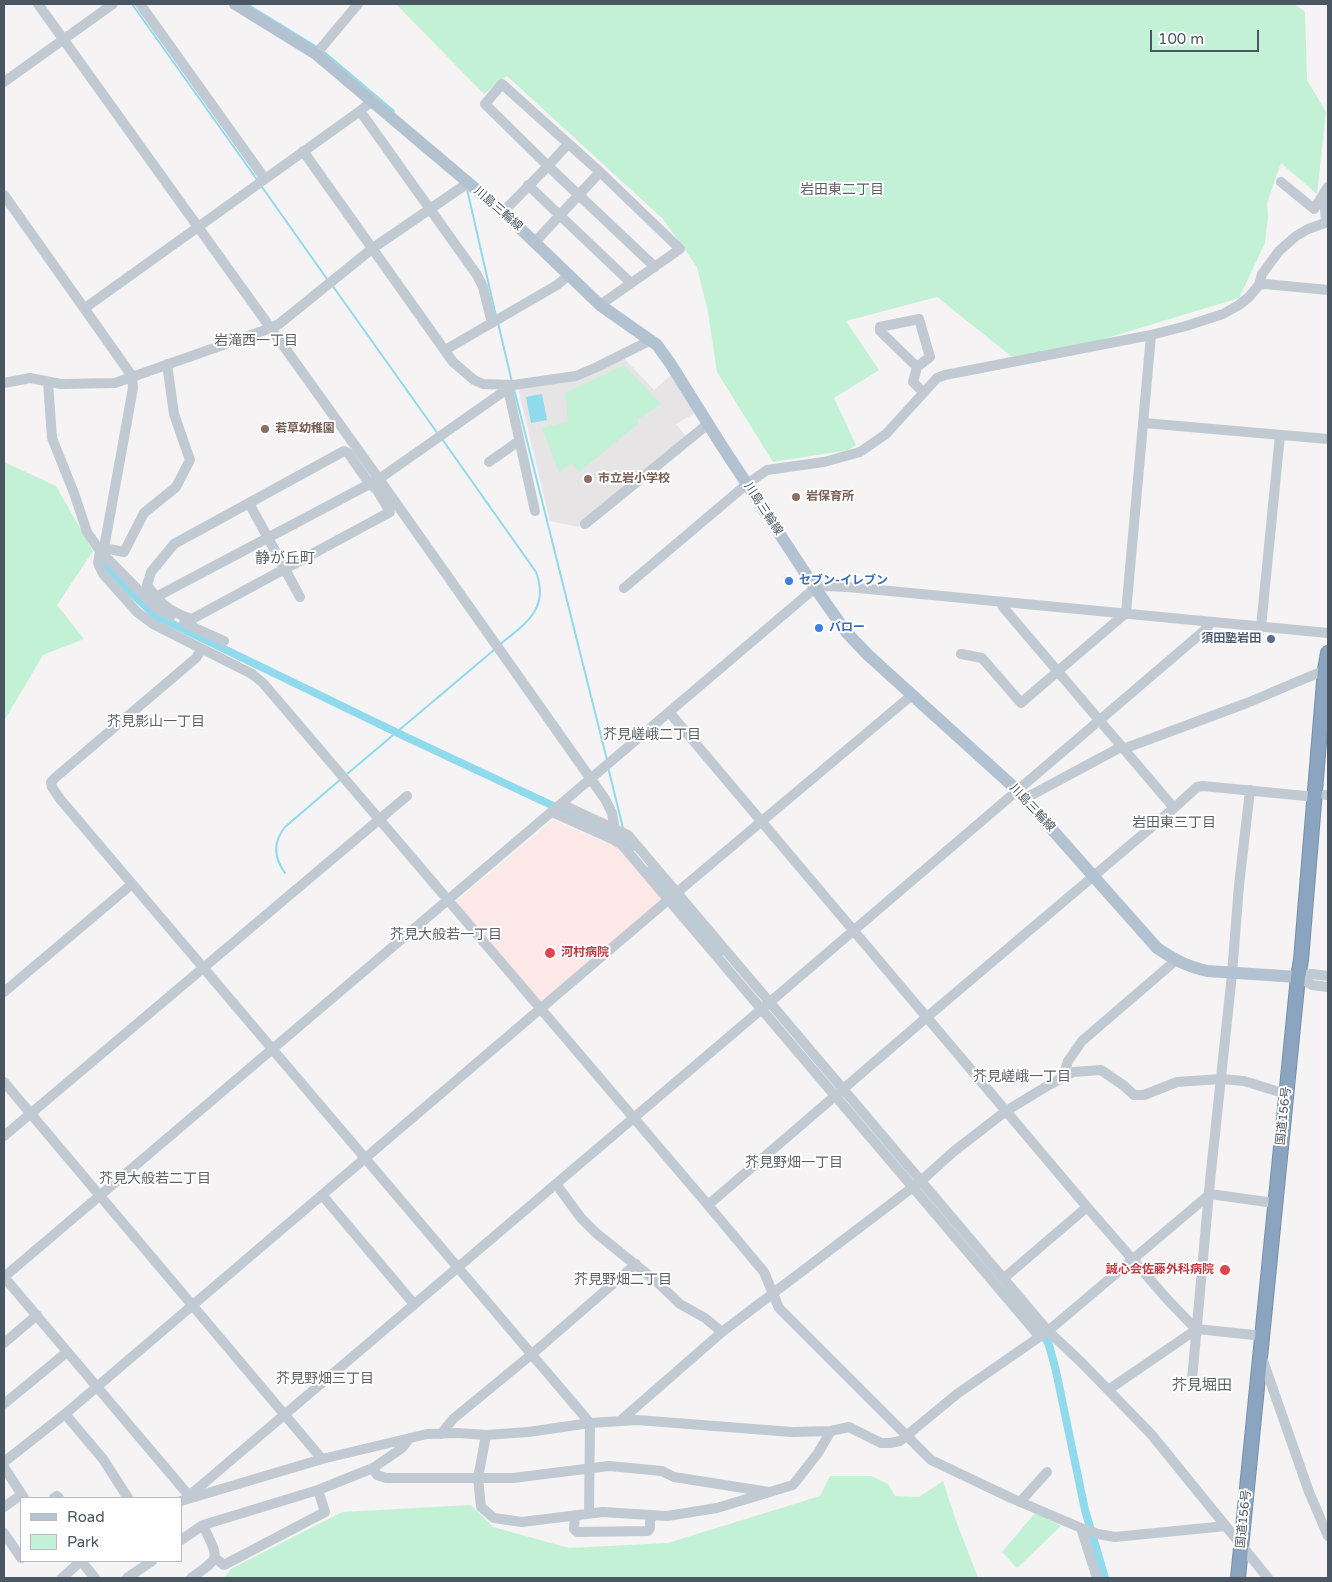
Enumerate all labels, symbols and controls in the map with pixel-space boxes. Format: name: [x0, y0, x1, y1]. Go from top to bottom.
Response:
scale bar: [1152, 20, 1261, 52]
text: 100 m: [1158, 30, 1204, 48]
district label: 岩田東二丁目: [800, 182, 884, 198]
street label: 川島三輪線: [471, 184, 525, 234]
district label: 岩滝西一丁目: [214, 333, 298, 349]
place label: 若草幼稚園: [275, 422, 335, 436]
marker: 若草幼稚園: [259, 423, 271, 435]
place label: 市立岩小学校: [598, 472, 670, 486]
marker: 市立岩小学校: [582, 473, 594, 485]
street label: 川島三輪線: [741, 480, 785, 538]
place label: 岩保育所: [806, 490, 854, 504]
marker: 岩保育所: [790, 491, 802, 503]
district label: 静が丘町: [255, 550, 315, 568]
place label: セブン-イレブン: [799, 574, 888, 588]
marker: セブン-イレブン: [783, 575, 795, 587]
place label: バロー: [829, 621, 865, 635]
marker: バロー: [813, 622, 825, 634]
place label: 須田塾岩田: [1201, 632, 1261, 646]
marker: 須田塾岩田: [1265, 633, 1277, 645]
district label: 芥見影山一丁目: [107, 714, 205, 730]
district label: 芥見嵯峨二丁目: [603, 727, 701, 743]
street label: 川島三輪線: [1006, 781, 1058, 835]
district label: 岩田東三丁目: [1132, 815, 1216, 831]
district label: 芥見大般若一丁目: [390, 927, 502, 943]
marker: 河村病院: [543, 946, 557, 960]
place label: 河村病院: [561, 946, 609, 960]
district label: 芥見嵯峨一丁目: [973, 1069, 1071, 1085]
street label: 国道156号: [1274, 1086, 1294, 1146]
district label: 芥見野畑一丁目: [745, 1155, 843, 1171]
district label: 芥見大般若二丁目: [99, 1171, 211, 1187]
place label: 誠心会佐藤外科病院: [1106, 1263, 1214, 1277]
marker: 誠心会佐藤外科病院: [1218, 1263, 1232, 1277]
district label: 芥見野畑二丁目: [574, 1272, 672, 1288]
district label: 芥見野畑三丁目: [276, 1371, 374, 1387]
district label: 芥見堀田: [1172, 1377, 1232, 1395]
street label: 国道156号: [1234, 1489, 1254, 1549]
legend: [20, 1497, 182, 1562]
text: Road: [67, 1508, 105, 1526]
text: Park: [67, 1533, 99, 1551]

